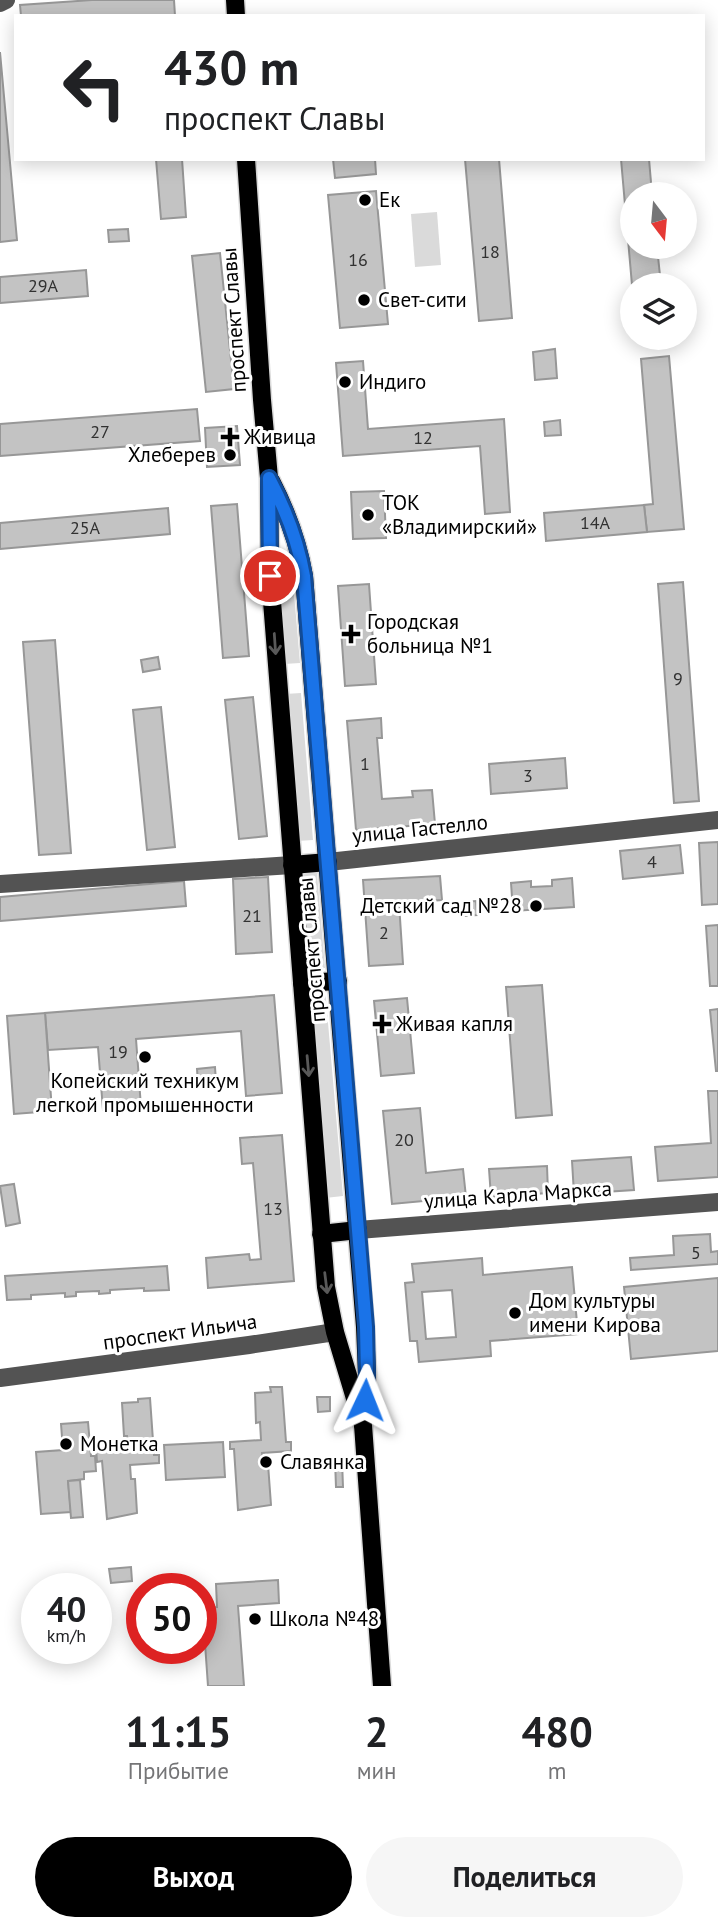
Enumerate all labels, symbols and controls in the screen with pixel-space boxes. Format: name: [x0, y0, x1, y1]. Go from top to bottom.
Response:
text: 430 m: [164, 35, 299, 99]
icon: left: [49, 42, 140, 133]
text: проспект Славы: [164, 97, 385, 139]
north arrow: [620, 182, 696, 259]
map controls: [620, 182, 697, 350]
place label: Ек: [379, 186, 400, 213]
marker: Ек: [357, 192, 373, 208]
house number: 18: [480, 240, 500, 263]
street label: проспект Славы: [215, 247, 252, 393]
house number: 16: [348, 248, 368, 271]
button: layers: [620, 273, 697, 350]
house number: 29А: [28, 274, 59, 297]
place label: Свет-сити: [378, 286, 467, 313]
marker: Свет-сити: [356, 292, 372, 308]
place label: Индиго: [359, 368, 426, 395]
marker: Индиго: [337, 374, 353, 390]
house number: 27: [90, 420, 110, 443]
place label: Живица: [243, 423, 316, 450]
house number: 12: [413, 426, 433, 449]
marker: Живица: [222, 429, 238, 445]
place label: Хлеберев: [128, 441, 216, 468]
marker: Хлеберев: [222, 447, 238, 463]
place label: ТОК «Владимирский»: [382, 489, 537, 540]
marker: ТОК «Владимирский»: [360, 507, 376, 523]
house number: 14А: [580, 511, 611, 534]
house number: 25А: [70, 516, 101, 539]
pin: [240, 546, 300, 606]
icon: arrive: [251, 557, 289, 595]
place label: Городская больница №1: [367, 608, 493, 659]
marker: Городская больница №1: [341, 624, 361, 644]
one-way arrow: [269, 633, 282, 655]
house number: 9: [673, 667, 683, 690]
house number: 1: [360, 752, 370, 775]
house number: 3: [523, 764, 533, 787]
street label: улица Гастелло: [351, 808, 489, 849]
house number: 4: [647, 850, 657, 873]
street label: проспект Славы: [292, 877, 331, 1024]
place label: Детский сад №28: [360, 892, 522, 919]
marker: Детский сад №28: [528, 898, 544, 914]
house number: 21: [242, 904, 262, 927]
house number: 2: [379, 921, 389, 944]
place label: Живая капля: [395, 1010, 513, 1037]
marker: Живая капля: [374, 1016, 390, 1032]
house number: 19: [108, 1040, 128, 1063]
marker: Копейский техникум легкой промышенности: [137, 1049, 153, 1065]
one-way arrow: [302, 1055, 315, 1077]
place label: Копейский техникум легкой промышенности: [35, 1067, 254, 1118]
house number: 20: [394, 1128, 414, 1151]
street label: улица Карла Маркса: [423, 1174, 613, 1215]
house number: 13: [263, 1197, 283, 1220]
house number: 5: [691, 1241, 701, 1264]
one-way arrow: [320, 1271, 333, 1294]
place label: Дом культуры имени Кирова: [529, 1287, 661, 1338]
marker: Дом культуры имени Кирова: [507, 1305, 523, 1321]
street label: проспект Ильича: [101, 1307, 259, 1356]
position arrow: [328, 1363, 402, 1437]
place label: Монетка: [80, 1430, 159, 1457]
marker: Монетка: [58, 1436, 74, 1452]
place label: Славянка: [280, 1448, 365, 1475]
marker: Славянка: [258, 1454, 274, 1470]
speed limit sign: 50: [126, 1573, 217, 1664]
text: 40: [47, 1586, 86, 1632]
place label: Школа №48: [269, 1605, 379, 1632]
marker: Школа №48: [247, 1611, 263, 1627]
text: km/h: [47, 1624, 86, 1647]
text: 11:15: [125, 1704, 232, 1759]
text: 2: [365, 1704, 388, 1759]
text: 480: [521, 1704, 593, 1759]
text: Прибытие: [128, 1756, 229, 1785]
text: мин: [357, 1756, 396, 1785]
text: m: [548, 1756, 567, 1785]
button: Выход: [35, 1837, 352, 1917]
button: Поделиться: [366, 1837, 683, 1917]

